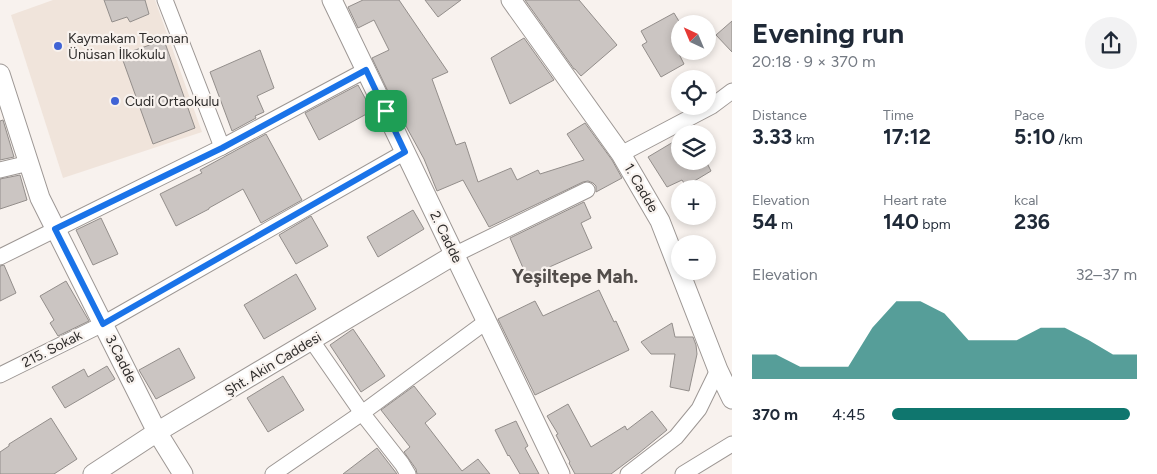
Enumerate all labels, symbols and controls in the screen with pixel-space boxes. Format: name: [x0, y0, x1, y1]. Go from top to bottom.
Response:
north arrow: [671, 15, 716, 60]
map controls: [671, 15, 716, 280]
text: Evening run: [752, 16, 904, 50]
button: share: [1085, 17, 1137, 69]
place label: Kaymakam Teoman Ünüsan İlkokulu: [68, 30, 189, 63]
marker: Kaymakam Teoman Ünüsan İlkokulu: [52, 40, 64, 52]
text: 20:18 · 9 × 370 m: [752, 52, 876, 71]
button: locate: [671, 70, 716, 115]
pin: [365, 90, 407, 132]
place label: Cudi Ortaokulu: [125, 93, 219, 110]
marker: Cudi Ortaokulu: [109, 95, 121, 107]
icon: arrive: [372, 97, 400, 125]
text: Distance: [752, 107, 807, 124]
text: Time: [883, 107, 914, 124]
text: Pace: [1014, 107, 1044, 124]
text: 3.33: [752, 124, 792, 149]
text: 17:12: [883, 124, 931, 149]
text: 5:10: [1014, 124, 1055, 149]
button: layers: [671, 125, 716, 170]
text: km: [792, 131, 814, 148]
text: /km: [1055, 131, 1083, 148]
street label: 1. Cadde: [620, 161, 662, 216]
button: +: [671, 180, 716, 225]
text: Elevation: [752, 192, 810, 209]
text: Heart rate: [883, 192, 947, 209]
text: kcal: [1014, 192, 1038, 209]
street label: 2. Cadde: [426, 208, 466, 266]
text: 54: [752, 209, 778, 234]
text: 140: [883, 209, 919, 234]
text: 236: [1014, 209, 1050, 234]
text: m: [778, 216, 793, 233]
text: bpm: [919, 216, 951, 233]
button: −: [671, 235, 716, 280]
district label: Yeşiltepe Mah.: [512, 265, 638, 288]
text: Elevation: [752, 265, 818, 284]
text: 32–37 m: [1076, 265, 1137, 284]
street label: 215. Sokak: [19, 327, 85, 371]
street label: Şht. Akin Caddesi: [222, 328, 324, 400]
street label: 3.Cadde: [102, 332, 140, 386]
text: 370 m: [752, 405, 798, 424]
text: 4:45: [832, 405, 865, 424]

